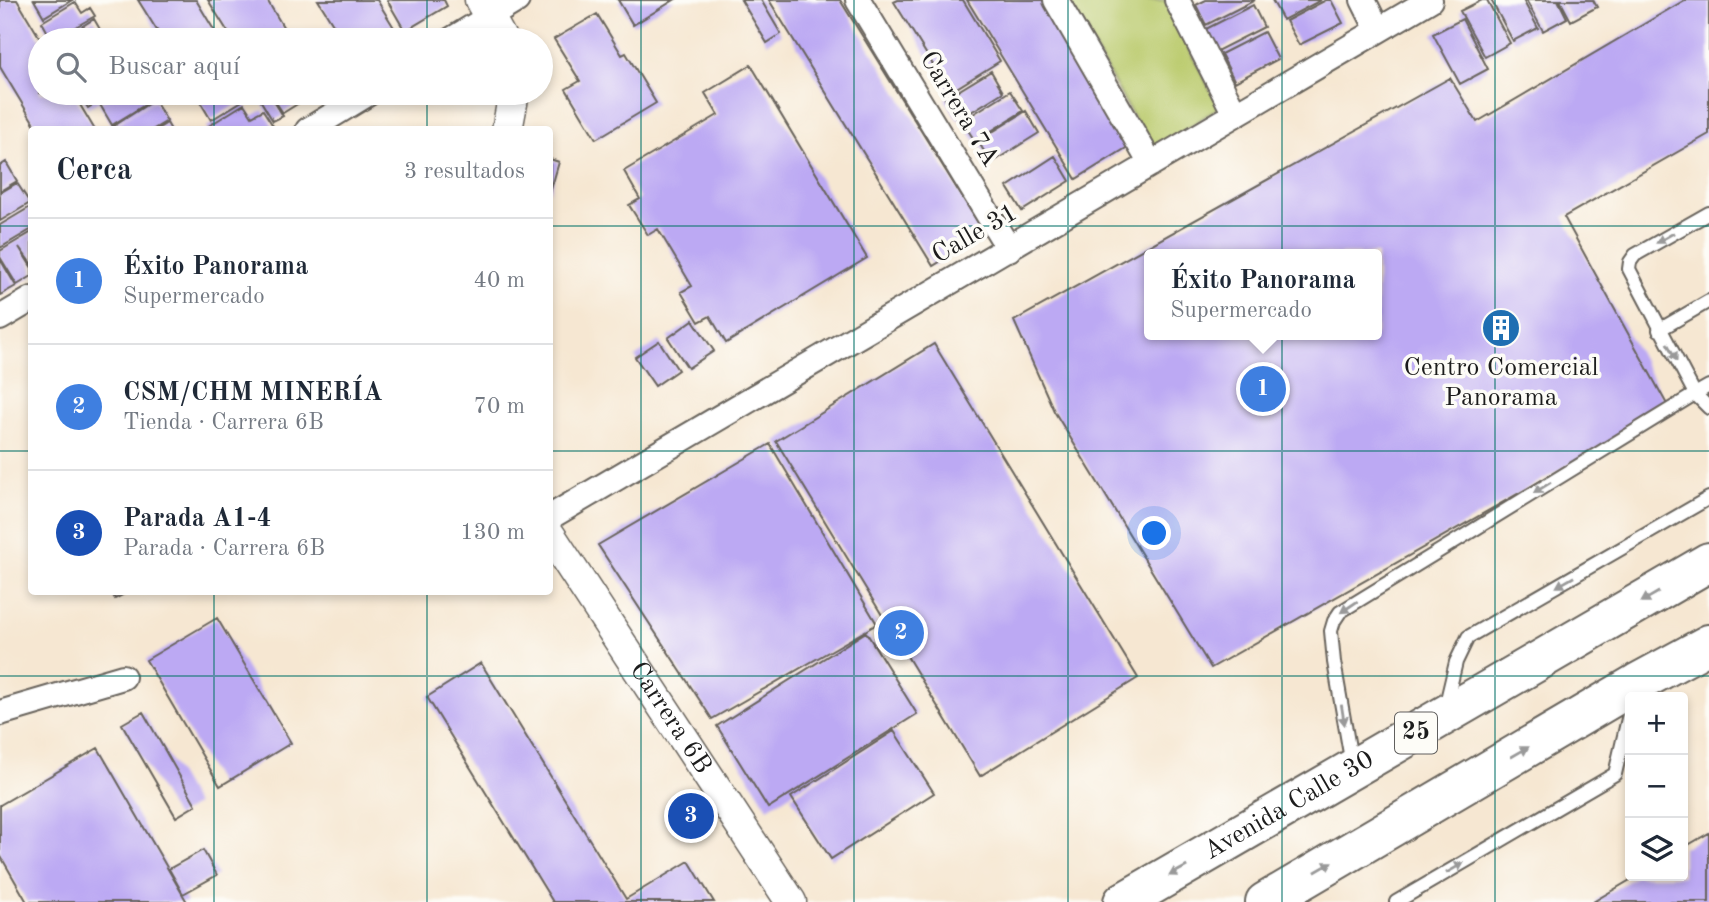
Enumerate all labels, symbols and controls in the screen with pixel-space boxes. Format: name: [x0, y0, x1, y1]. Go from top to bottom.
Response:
search box: [28, 28, 553, 105]
street label: Carrera 7A: [915, 47, 1004, 171]
icon: search: [52, 48, 90, 86]
text: Buscar aquí: [108, 54, 240, 80]
text: Cerca: [56, 156, 132, 186]
text: 3 resultados: [404, 160, 525, 183]
street label: Calle 31: [928, 199, 1022, 269]
one-way arrow: [1656, 232, 1675, 244]
popup: [1144, 249, 1382, 340]
text: Éxito Panorama: [123, 254, 308, 280]
text: Éxito Panorama: [1170, 268, 1356, 294]
text: 1: [72, 269, 86, 292]
text: 40 m: [474, 269, 525, 292]
text: Supermercado: [123, 285, 265, 308]
text: Supermercado: [1170, 299, 1312, 322]
building icon: Centro Comercial Panorama: [1480, 307, 1522, 349]
one-way arrow: [1666, 342, 1678, 362]
place label: Centro Comercial Panorama: [1403, 355, 1599, 411]
pin: 1: [1240, 363, 1286, 415]
text: CSM/CHM MINERÍA: [123, 380, 383, 406]
text: 2: [72, 395, 86, 418]
text: 70 m: [474, 395, 525, 418]
text: Tienda · Carrera 6B: [123, 411, 324, 434]
one-way arrow: [1533, 481, 1552, 494]
text: Parada A1-4: [123, 506, 272, 532]
your location: [1137, 516, 1171, 550]
text: 3: [72, 521, 86, 544]
text: 130 m: [460, 521, 525, 544]
text: Parada · Carrera 6B: [123, 537, 325, 560]
one-way arrow: [1556, 576, 1575, 588]
one-way arrow: [1640, 591, 1660, 603]
one-way arrow: [1340, 600, 1358, 614]
pin: 2: [878, 607, 924, 659]
street label: Carrera 6B: [624, 658, 716, 778]
map controls: [1625, 692, 1688, 881]
button: +: [1625, 692, 1688, 755]
one-way arrow: [1338, 704, 1349, 726]
road number: 25: [1395, 712, 1437, 754]
street label: Avenida Calle 30: [1200, 746, 1378, 865]
one-way arrow: [1511, 746, 1530, 758]
button: −: [1625, 755, 1688, 818]
pin: 3: [668, 790, 714, 842]
button: layers: [1625, 818, 1688, 881]
one-way arrow: [1315, 861, 1334, 874]
one-way arrow: [1445, 862, 1464, 874]
one-way arrow: [1168, 865, 1188, 877]

